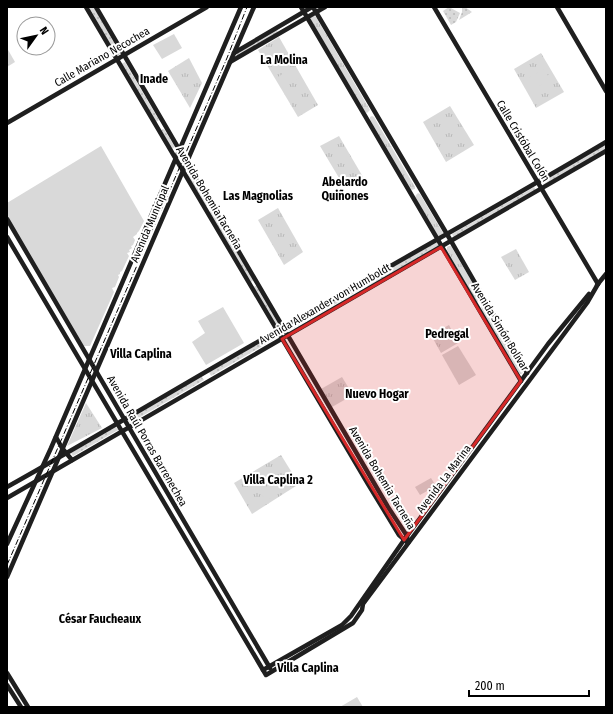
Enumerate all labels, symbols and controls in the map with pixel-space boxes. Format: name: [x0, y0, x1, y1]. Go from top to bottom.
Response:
north arrow: [16, 16, 56, 56]
street label: Calle Mariano Necochea: [52, 24, 152, 90]
text: N: [37, 25, 51, 37]
district label: La Molina: [260, 53, 308, 67]
district label: Inade: [140, 72, 168, 86]
street label: Calle Cristóbal Colón: [494, 98, 552, 184]
street label: Avenida Bohemia Tacneña: [173, 144, 245, 252]
district label: Abelardo Quiñones: [321, 175, 369, 203]
street label: Avenida Municipal: [128, 184, 172, 264]
district label: Las Magnolias: [223, 189, 294, 203]
street label: Avenida Alexander von Humboldt: [257, 261, 394, 347]
street label: Avenida Simón Bolívar: [468, 280, 532, 374]
district label: Pedregal: [425, 327, 470, 341]
district label: Villa Caplina: [109, 347, 172, 361]
street label: Avenida Raúl Porras Barrenechea: [104, 373, 190, 509]
district label: Nuevo Hogar: [345, 387, 409, 401]
street label: Avenida Bohemia Tacneña: [346, 424, 418, 532]
street label: Avenida La Marina: [414, 442, 474, 516]
district label: Villa Caplina 2: [242, 473, 313, 487]
district label: César Faucheaux: [59, 612, 142, 626]
district label: Villa Caplina: [276, 661, 339, 675]
scale bar: [469, 672, 589, 698]
text: 200 m: [475, 679, 505, 693]

